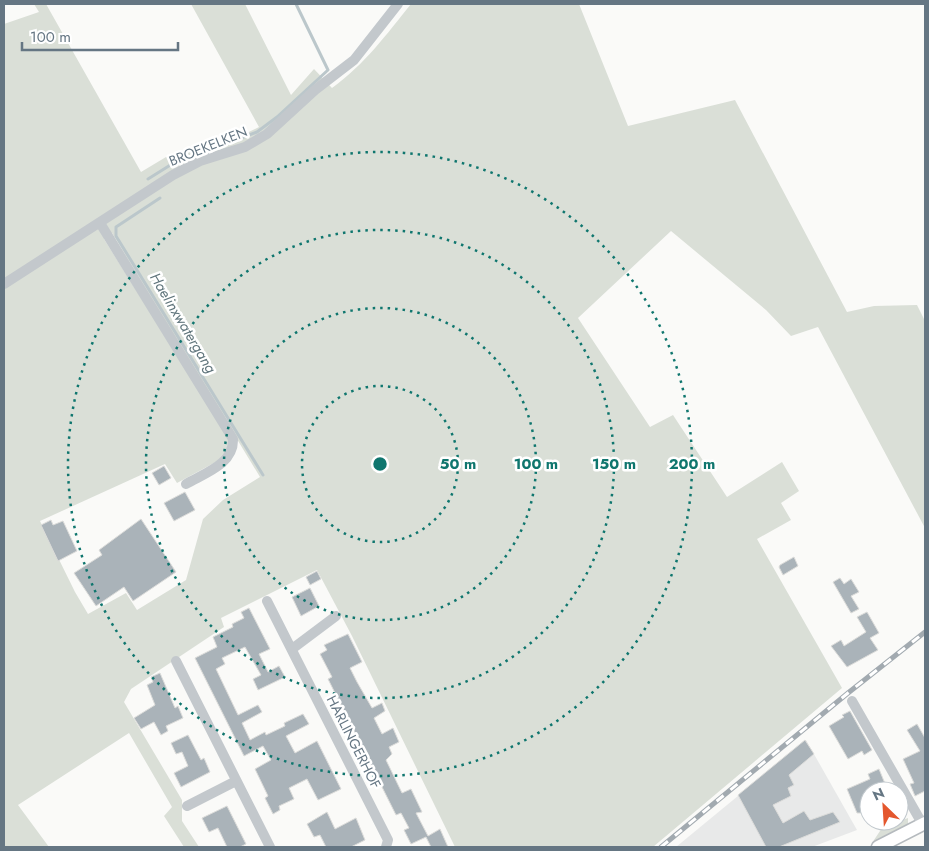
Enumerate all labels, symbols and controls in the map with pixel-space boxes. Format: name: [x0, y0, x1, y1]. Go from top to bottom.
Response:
scale bar: [22, 20, 179, 52]
text: 100 m: [30, 26, 71, 48]
street label: BROEKELKEN: [166, 121, 250, 171]
water label: Haelinxwatergang: [144, 269, 222, 378]
text: 50 m: [440, 453, 476, 475]
text: 100 m: [514, 453, 558, 475]
text: 150 m: [592, 453, 636, 475]
text: 200 m: [669, 453, 715, 475]
centre of rings: [371, 455, 389, 473]
street label: HARLINGERHOF: [322, 692, 386, 792]
north arrow: [859, 781, 909, 831]
text: N: [869, 783, 888, 806]

